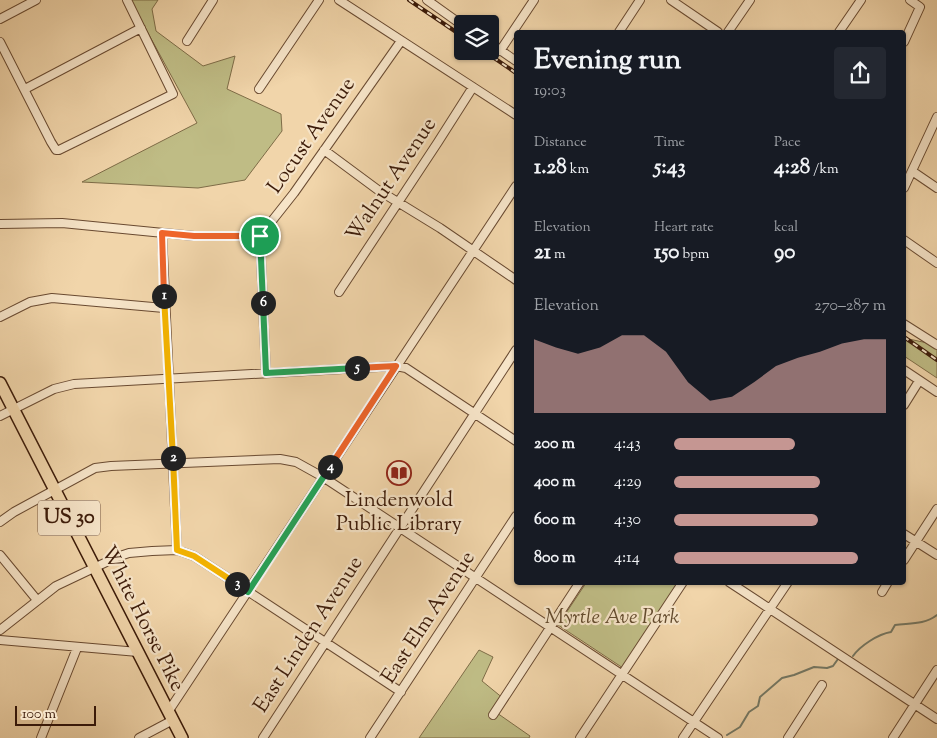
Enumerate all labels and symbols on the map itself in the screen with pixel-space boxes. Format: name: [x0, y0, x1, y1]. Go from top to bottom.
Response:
street label: Locust Avenue: [261, 72, 363, 200]
street label: Walnut Avenue: [339, 112, 445, 248]
pin: [239, 215, 281, 257]
pin: 1: [152, 284, 176, 308]
pin: 6: [250, 290, 276, 316]
pin: 5: [344, 356, 370, 380]
pin: 2: [160, 446, 186, 470]
pin: 4: [318, 454, 342, 480]
library icon: Lindenwold Public Library: [386, 460, 412, 486]
place label: Lindenwold Public Library: [336, 486, 463, 540]
road number: US 30: [38, 500, 100, 536]
street label: White Horse Pike: [92, 541, 192, 697]
street label: East Elm Avenue: [375, 546, 483, 690]
street label: East Linden Avenue: [247, 551, 371, 719]
pin: 3: [224, 572, 250, 596]
park label: Myrtle Ave Park: [545, 603, 680, 633]
scale bar: [15, 703, 96, 726]

